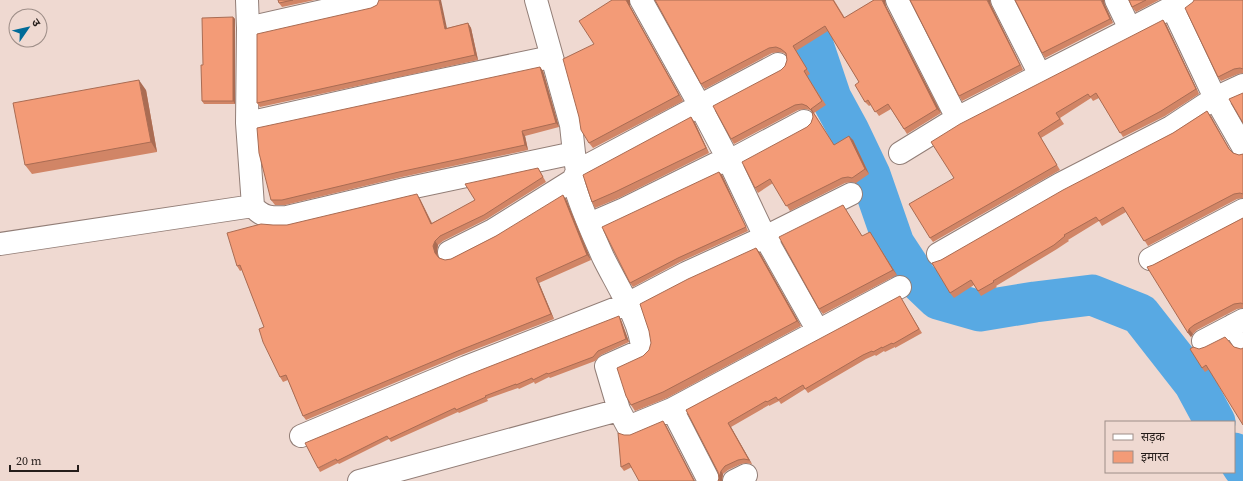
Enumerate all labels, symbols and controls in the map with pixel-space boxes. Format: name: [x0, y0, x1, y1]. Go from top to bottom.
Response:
north arrow: [8, 8, 48, 48]
text: उ: [28, 16, 44, 30]
legend: [1105, 421, 1235, 473]
text: सड़क: [1141, 429, 1166, 445]
scale bar: [10, 447, 78, 473]
text: इमारत: [1141, 449, 1170, 465]
text: 20 m: [16, 453, 42, 469]

